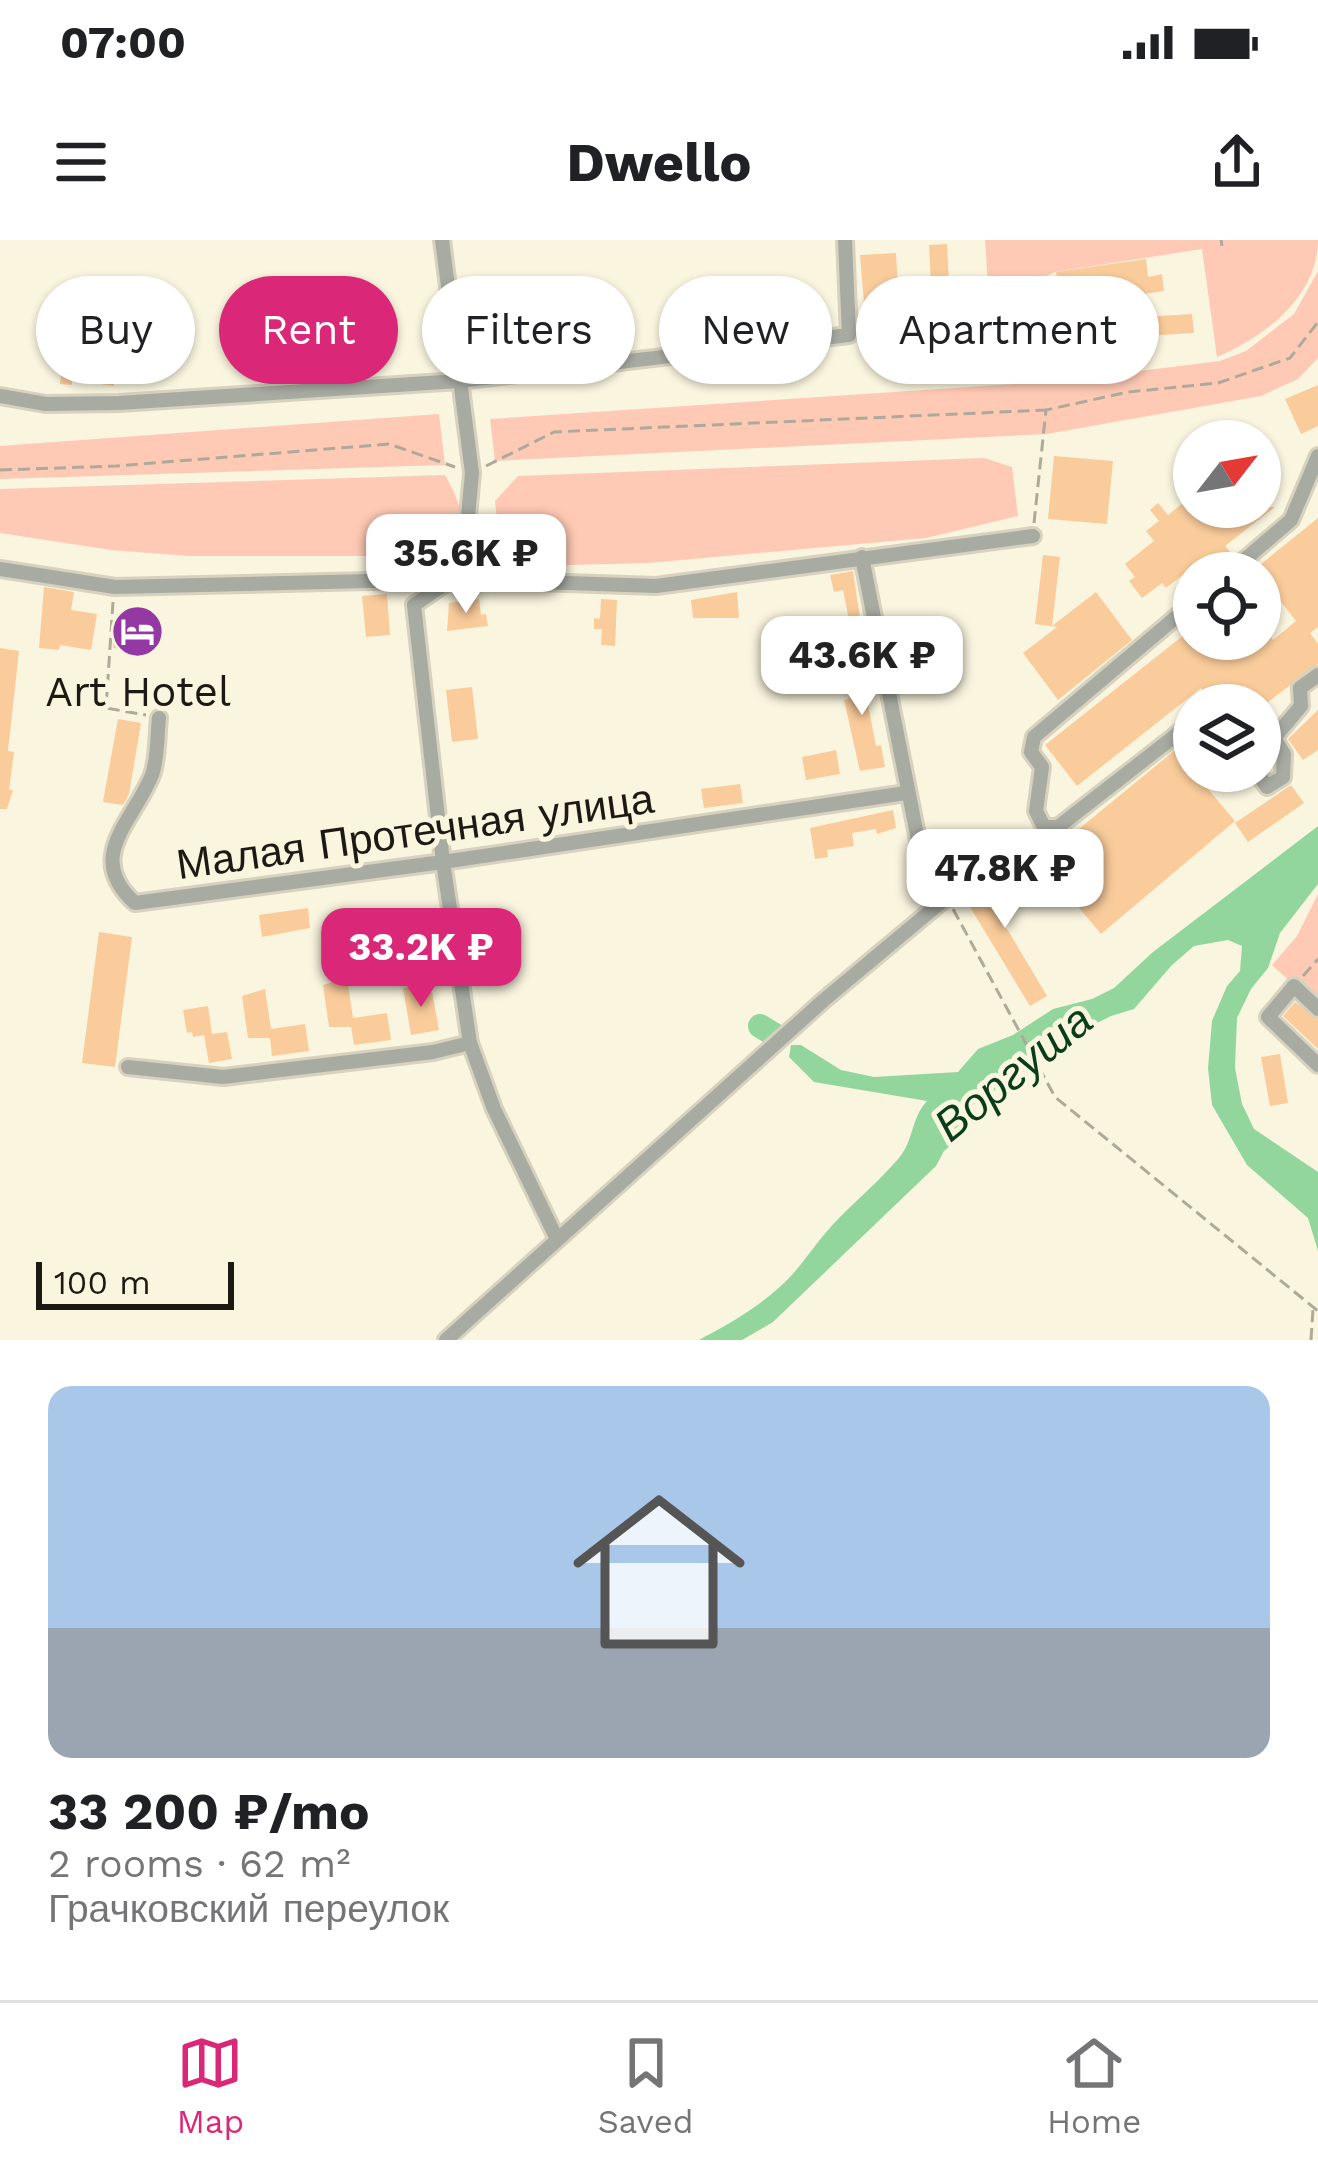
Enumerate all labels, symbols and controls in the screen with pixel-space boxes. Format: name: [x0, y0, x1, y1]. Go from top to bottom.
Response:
text: 07:00: [60, 16, 186, 69]
icon: menu: [48, 129, 114, 195]
icon: share: [1204, 129, 1270, 195]
text: Dwello: [566, 131, 752, 194]
chip: Buy: [36, 276, 195, 384]
chip: Rent: [219, 276, 398, 384]
chip: Filters: [422, 276, 635, 384]
chip: New: [659, 276, 832, 384]
chip: Apartment: [856, 276, 1159, 384]
north arrow: [1173, 420, 1281, 528]
map controls: [1173, 420, 1281, 792]
pin: 35.6K ₽: [355, 514, 577, 616]
text: 35.6K ₽: [393, 530, 539, 575]
button: locate: [1173, 552, 1281, 660]
hotel icon: Art Hotel: [110, 604, 166, 660]
pin: 43.6K ₽: [751, 616, 973, 718]
text: 43.6K ₽: [788, 632, 936, 677]
place label: Art Hotel: [45, 667, 231, 716]
button: layers: [1173, 684, 1281, 792]
street label: Малая Протечная улица: [173, 774, 657, 889]
pin: 47.8K ₽: [894, 829, 1116, 931]
text: 47.8K ₽: [934, 845, 1076, 890]
pin: 33.2K ₽: [310, 908, 532, 1010]
text: 33.2K ₽: [348, 924, 494, 969]
water label: Воргуша: [924, 993, 1103, 1152]
scale bar: [36, 1256, 234, 1309]
text: 100 m: [54, 1263, 151, 1302]
icon: home: [551, 1464, 767, 1680]
text: 33 200 ₽/mo: [48, 1782, 370, 1841]
text: 2 rooms · 62 m²: [48, 1841, 350, 1886]
text: Грачковский переулок: [48, 1886, 449, 1931]
tab: Map: [177, 2030, 244, 2141]
tab: Saved: [598, 2030, 693, 2141]
tab: Home: [1047, 2030, 1141, 2141]

